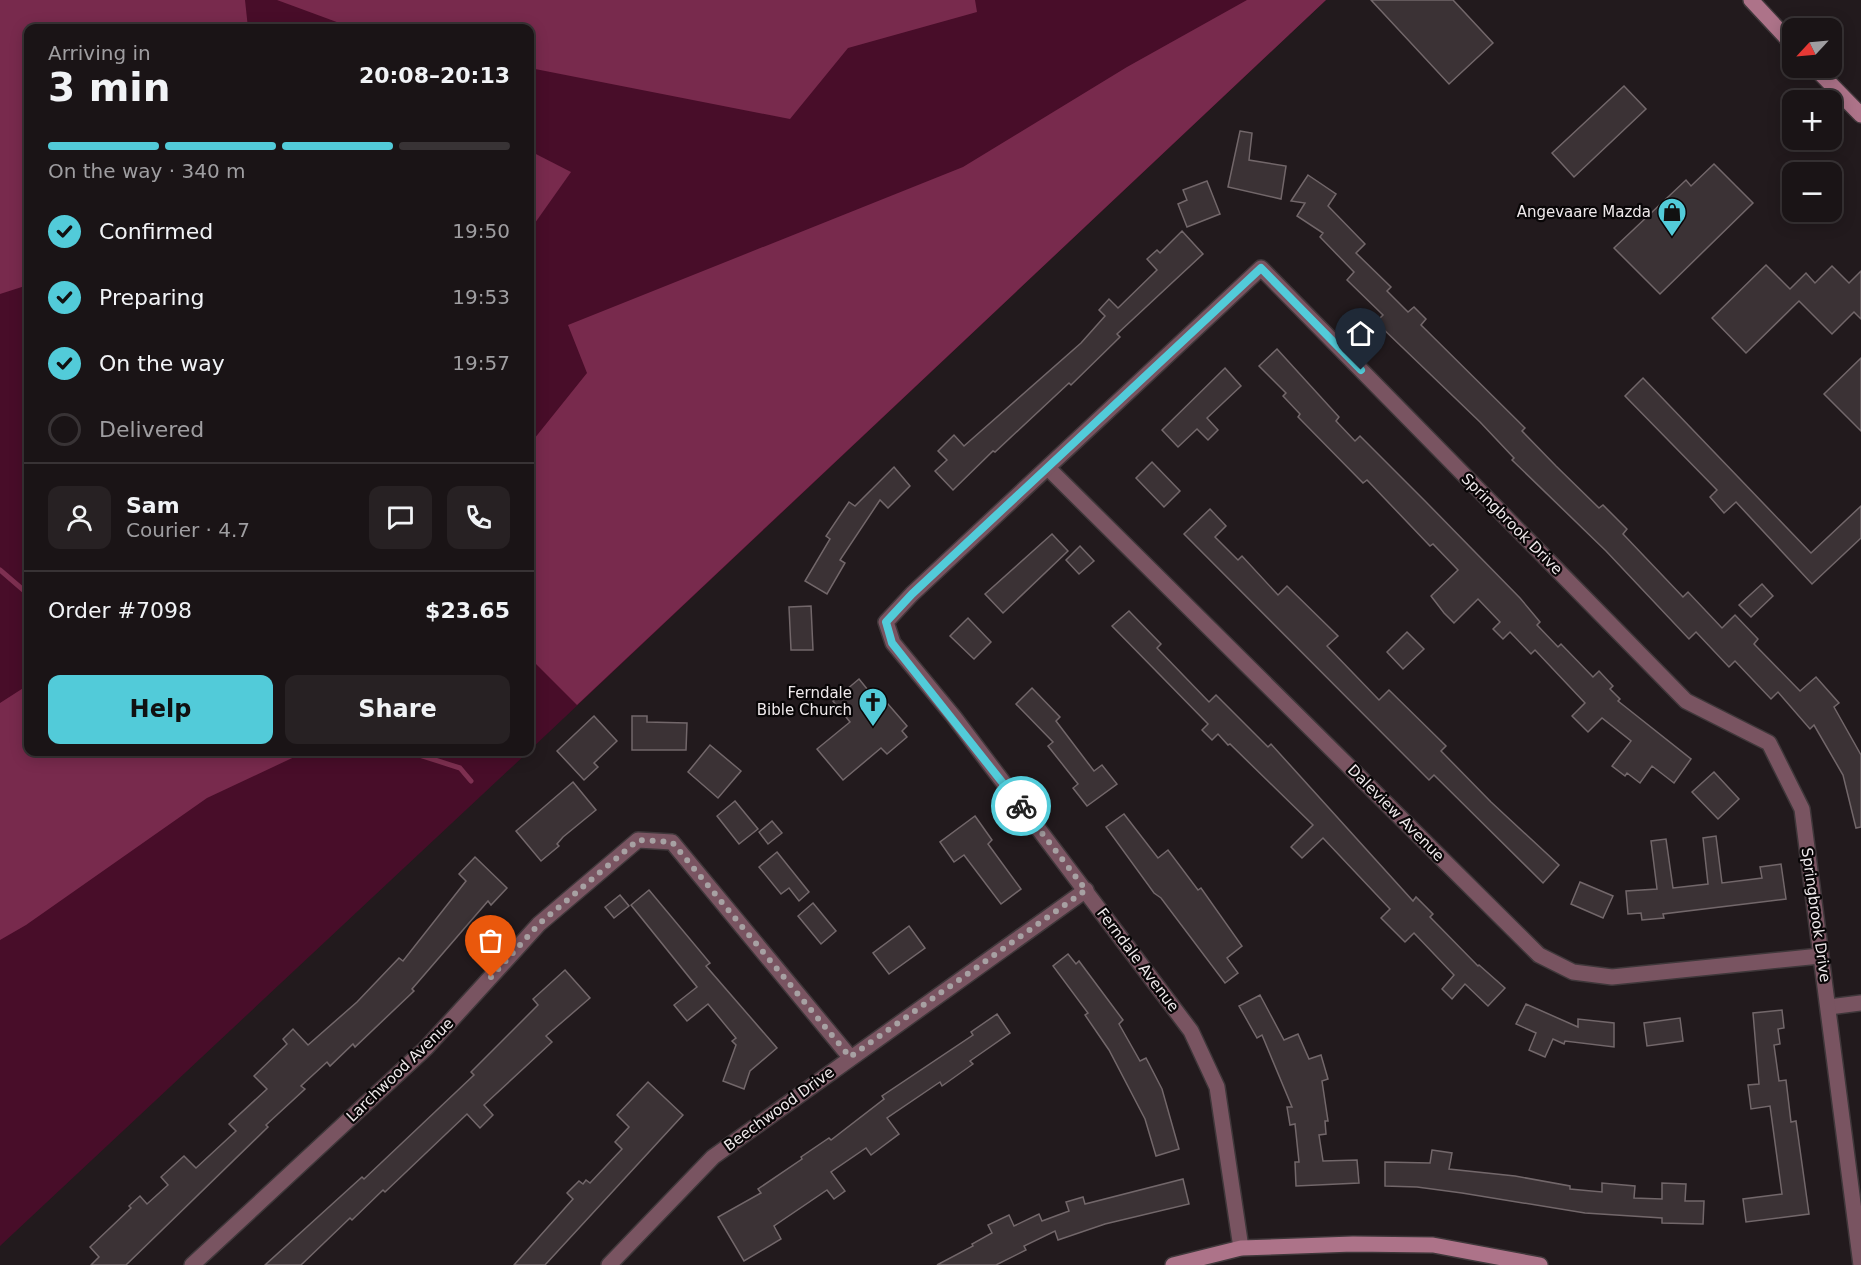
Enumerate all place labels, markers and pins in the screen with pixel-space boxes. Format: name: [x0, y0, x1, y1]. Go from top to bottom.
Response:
shop icon: Angevaare Mazda: [1656, 196, 1688, 238]
place label: Angevaare Mazda: [1517, 203, 1651, 221]
pin: [1335, 308, 1386, 370]
place label: Ferndale Bible Church: [757, 684, 852, 719]
church icon: Ferndale Bible Church: [857, 686, 889, 728]
pin: [465, 915, 516, 977]

